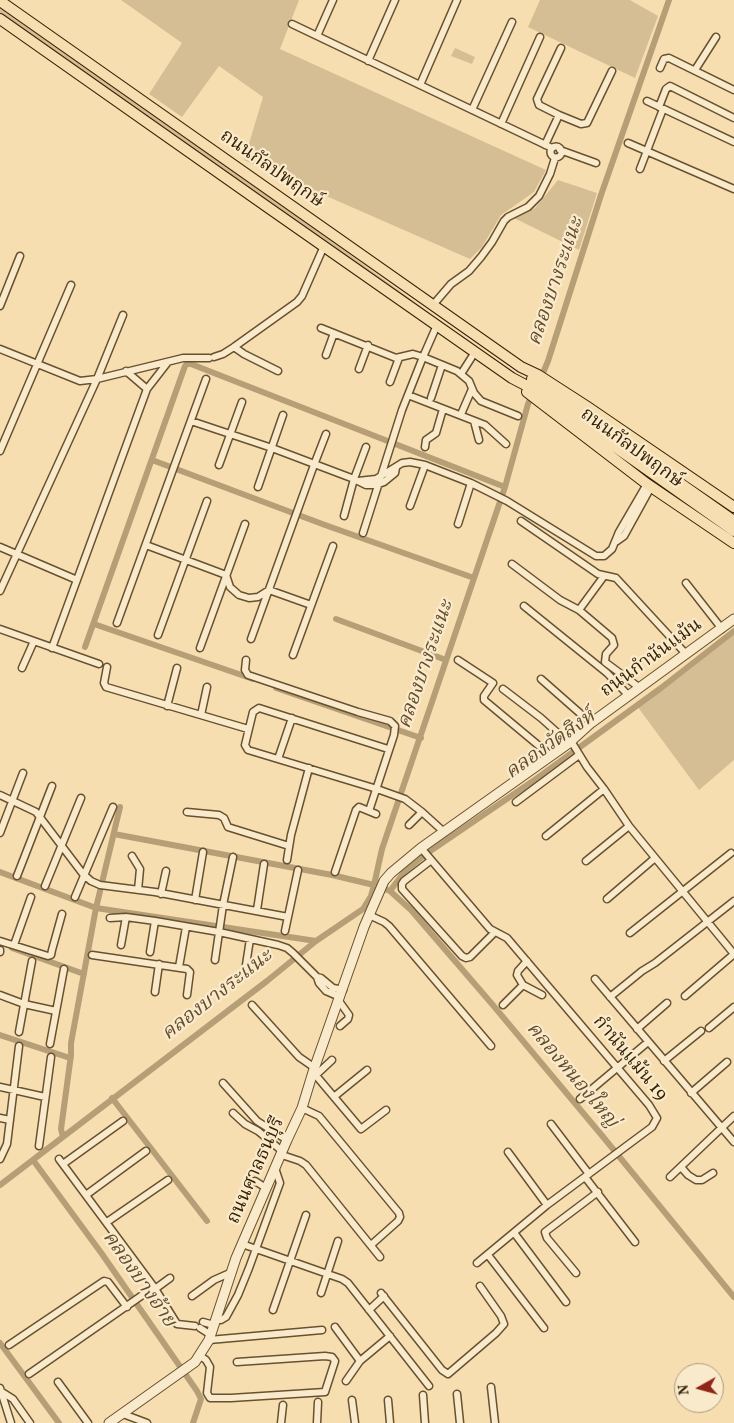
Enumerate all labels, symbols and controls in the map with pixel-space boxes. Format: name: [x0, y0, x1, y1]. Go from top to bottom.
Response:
street label: ถนนกัลปพฤกษ์: [215, 126, 327, 214]
water label: คลองบางระแนะ: [524, 215, 590, 349]
street label: ถนนกัลปพฤกษ์: [575, 404, 687, 494]
water label: คลองบางระแนะ: [394, 598, 460, 732]
street label: ถนนกำนันแม้น: [597, 614, 707, 704]
water label: คลองวัดสิงห์: [501, 706, 601, 786]
water label: คลองบางระแนะ: [158, 945, 278, 1047]
street label: กำนันแม้น 19: [587, 1012, 671, 1106]
water label: คลองหนองใหญ่: [520, 1018, 622, 1134]
street label: ถนนศาลธนบุรี: [223, 1114, 291, 1228]
water label: คลองบางอ้าย: [96, 1227, 180, 1333]
north arrow: [674, 1363, 724, 1413]
text: N: [675, 1384, 695, 1396]

